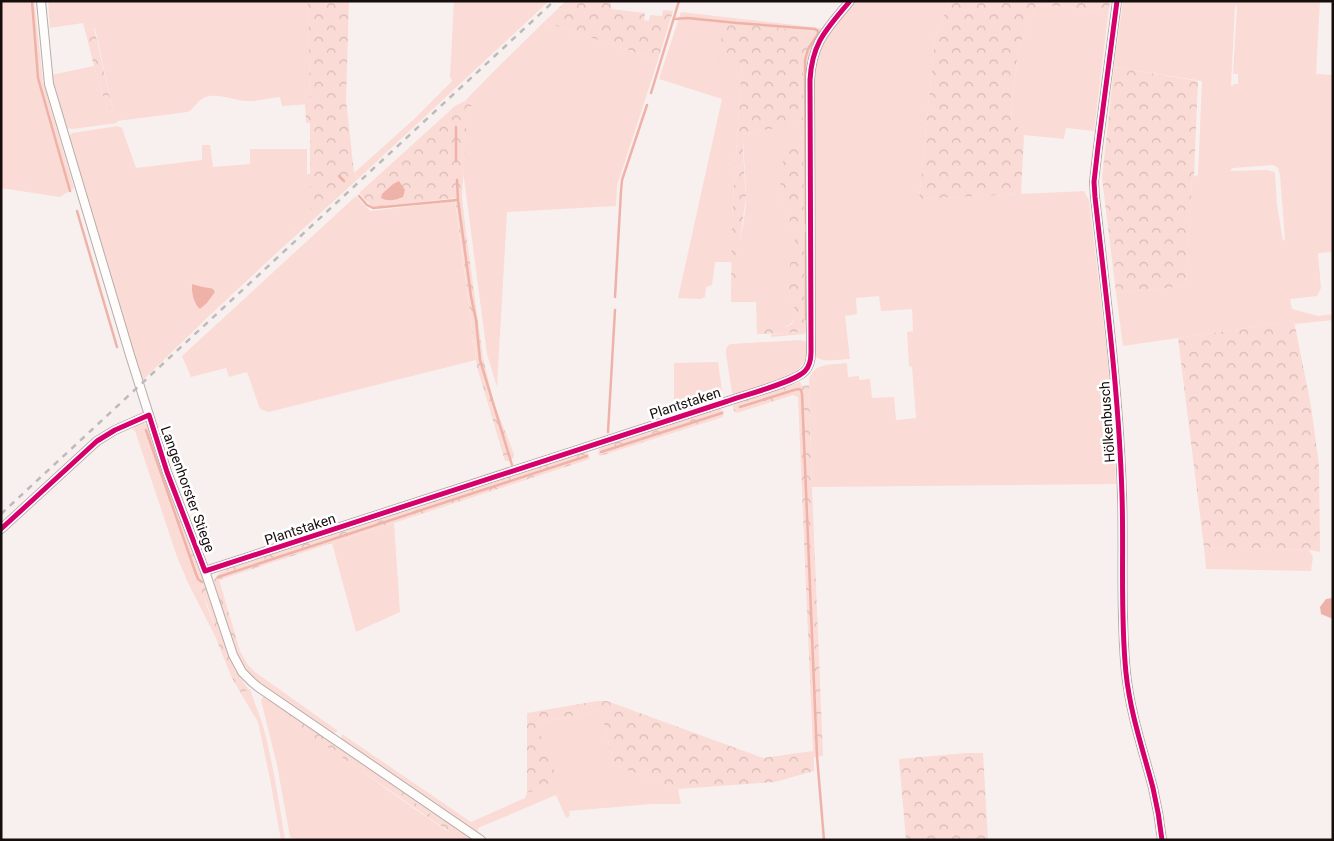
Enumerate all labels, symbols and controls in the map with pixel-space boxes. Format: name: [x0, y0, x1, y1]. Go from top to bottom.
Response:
street label: Hölkenbusch: [1096, 381, 1118, 463]
street label: Plantstaken: [647, 384, 723, 422]
street label: Langenhorster Stiege: [158, 424, 218, 554]
street label: Plantstaken: [262, 510, 338, 548]

